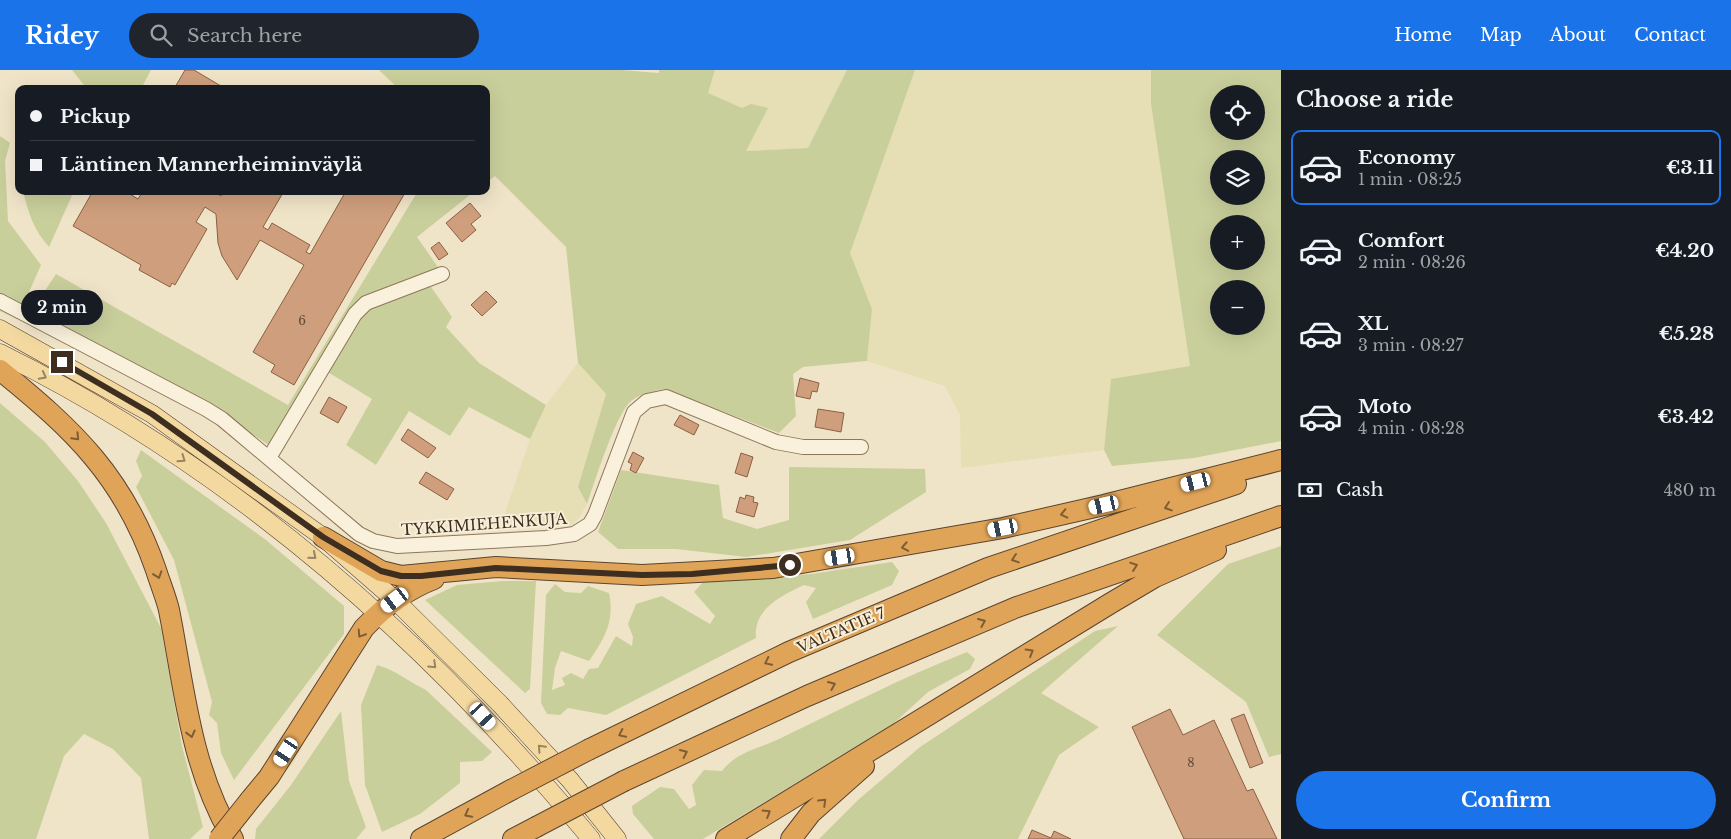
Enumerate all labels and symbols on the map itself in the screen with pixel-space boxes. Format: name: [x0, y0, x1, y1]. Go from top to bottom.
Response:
callout: 2 min: [21, 290, 103, 324]
house number: 6: [298, 313, 306, 328]
route end: [51, 351, 73, 373]
one-way arrow: [38, 370, 47, 380]
one-way arrow: [70, 431, 79, 440]
one-way arrow: [177, 453, 186, 462]
car: [1179, 471, 1212, 493]
car: [1087, 494, 1120, 516]
one-way arrow: [1165, 501, 1173, 511]
one-way arrow: [1060, 508, 1069, 519]
street label: TYKKIMIEHENKUJA: [400, 509, 568, 539]
car: [986, 518, 1019, 538]
one-way arrow: [900, 541, 909, 551]
car: [824, 547, 855, 567]
one-way arrow: [307, 551, 316, 560]
one-way arrow: [1011, 553, 1019, 563]
route start: [779, 554, 801, 576]
one-way arrow: [1129, 562, 1138, 572]
one-way arrow: [152, 570, 162, 579]
car: [378, 585, 411, 615]
street label: VALTATIE 7: [793, 603, 888, 657]
one-way arrow: [977, 617, 985, 627]
one-way arrow: [358, 628, 367, 637]
one-way arrow: [1025, 648, 1034, 658]
one-way arrow: [764, 656, 773, 667]
one-way arrow: [427, 659, 436, 668]
one-way arrow: [827, 681, 836, 691]
car: [467, 700, 498, 732]
one-way arrow: [618, 728, 627, 738]
one-way arrow: [185, 729, 196, 738]
car: [271, 735, 300, 769]
one-way arrow: [538, 745, 547, 754]
one-way arrow: [679, 748, 688, 759]
house number: 8: [1187, 755, 1195, 770]
one-way arrow: [817, 799, 826, 808]
one-way arrow: [464, 807, 473, 817]
one-way arrow: [762, 810, 771, 820]

